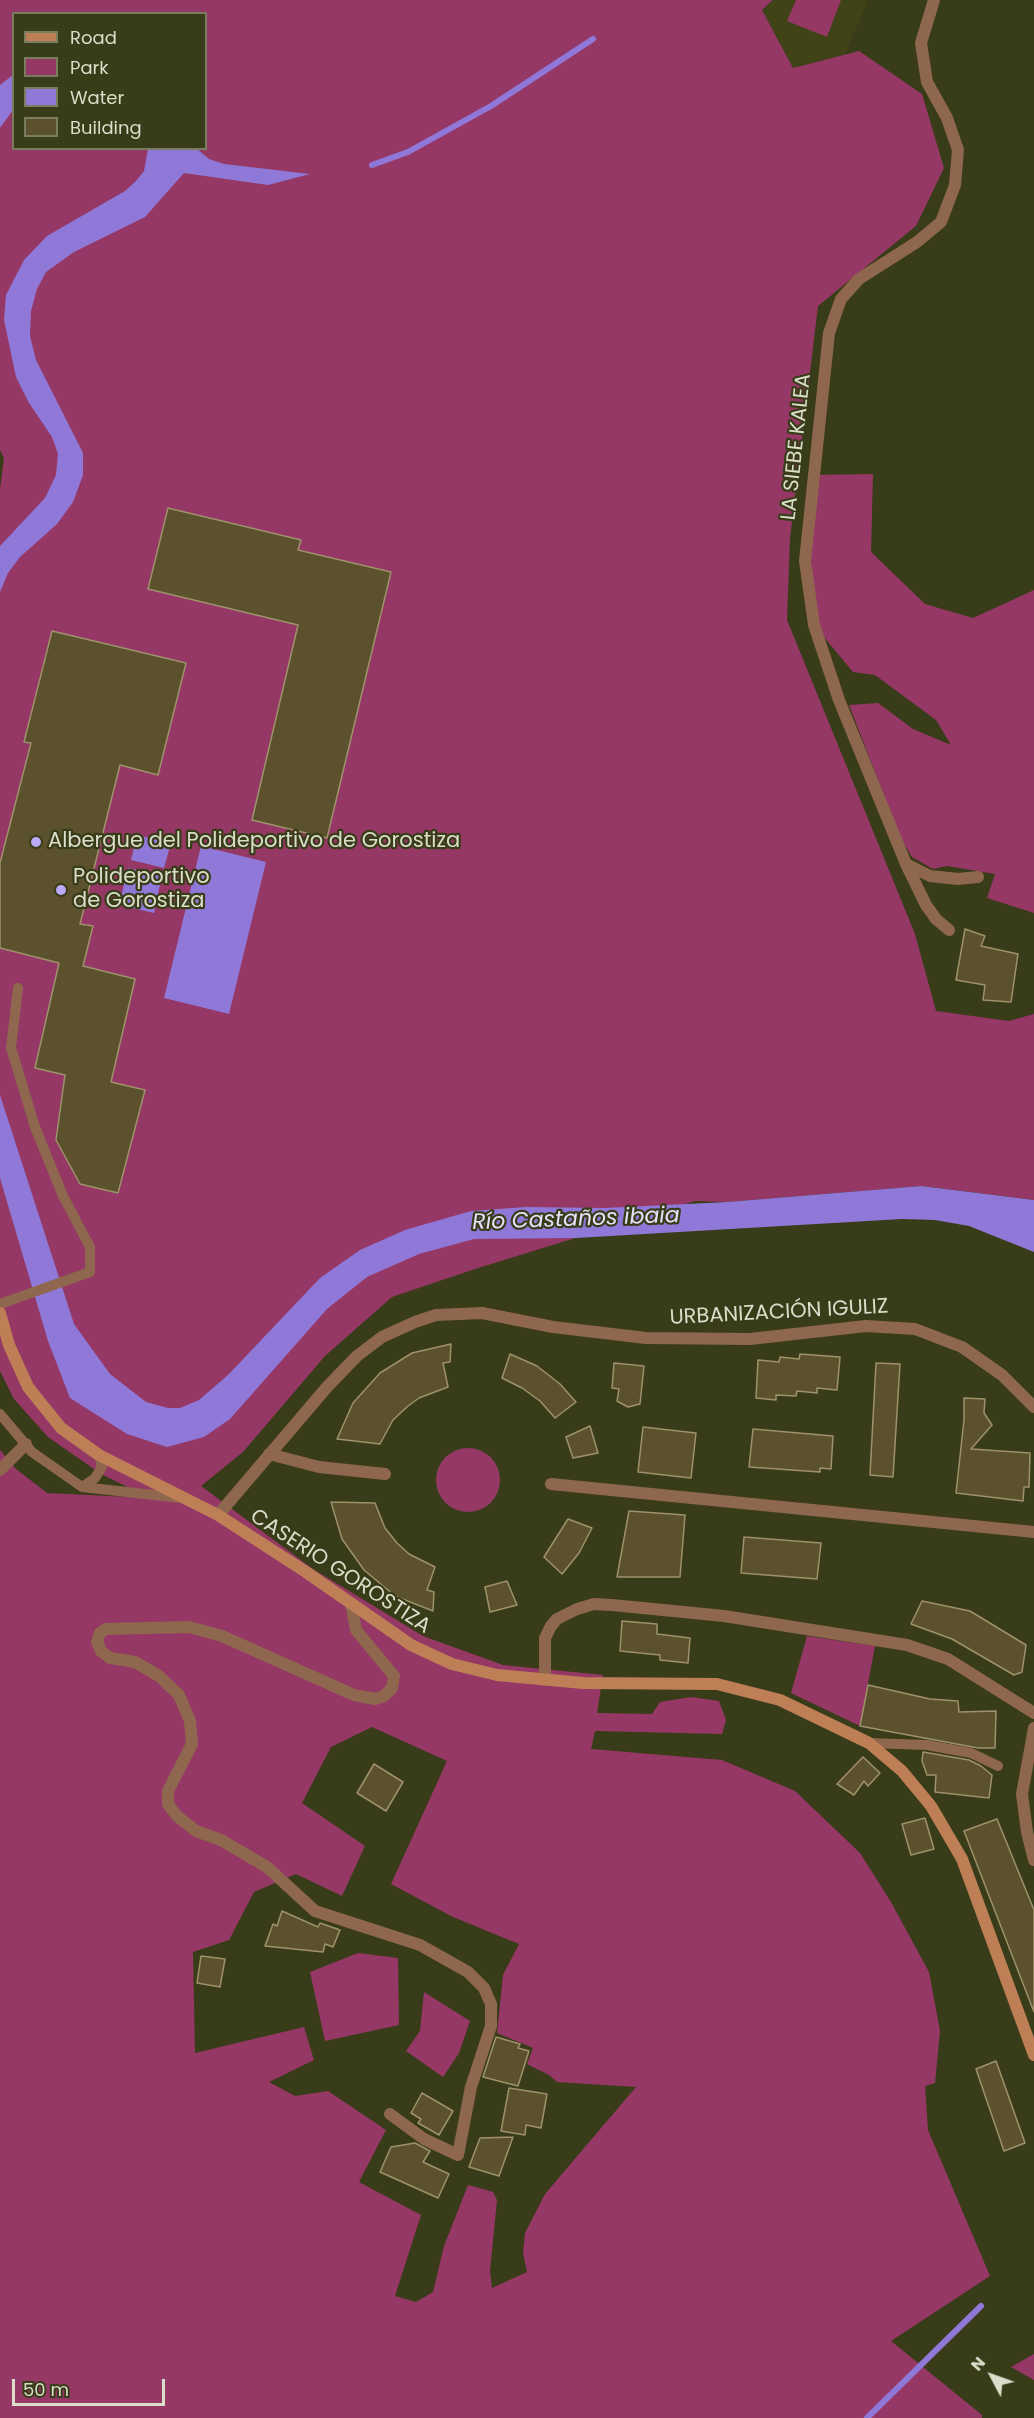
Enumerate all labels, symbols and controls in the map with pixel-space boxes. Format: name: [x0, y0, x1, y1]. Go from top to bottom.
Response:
legend: [12, 12, 207, 150]
text: Road: [70, 25, 117, 50]
text: Park: [70, 55, 109, 80]
text: Water: [70, 85, 124, 110]
text: Building: [70, 115, 142, 140]
street label: LA SIEBE KALEA: [777, 373, 817, 521]
place label: Albergue del Polideportivo de Gorostiza: [48, 829, 460, 855]
marker: Albergue del Polideportivo de Gorostiza: [29, 835, 43, 849]
place label: Polideportivo de Gorostiza: [73, 865, 210, 915]
marker: Polideportivo de Gorostiza: [54, 883, 68, 897]
water label: Río Castaños ibaia: [472, 1203, 680, 1237]
street label: URBANIZACIÓN IGULIZ: [669, 1295, 889, 1331]
street label: CASERIO GOROSTIZA: [245, 1504, 435, 1640]
north arrow: [962, 2346, 1022, 2406]
text: N: [965, 2352, 991, 2376]
scale bar: [15, 2367, 168, 2405]
text: 50 m: [23, 2377, 69, 2402]

